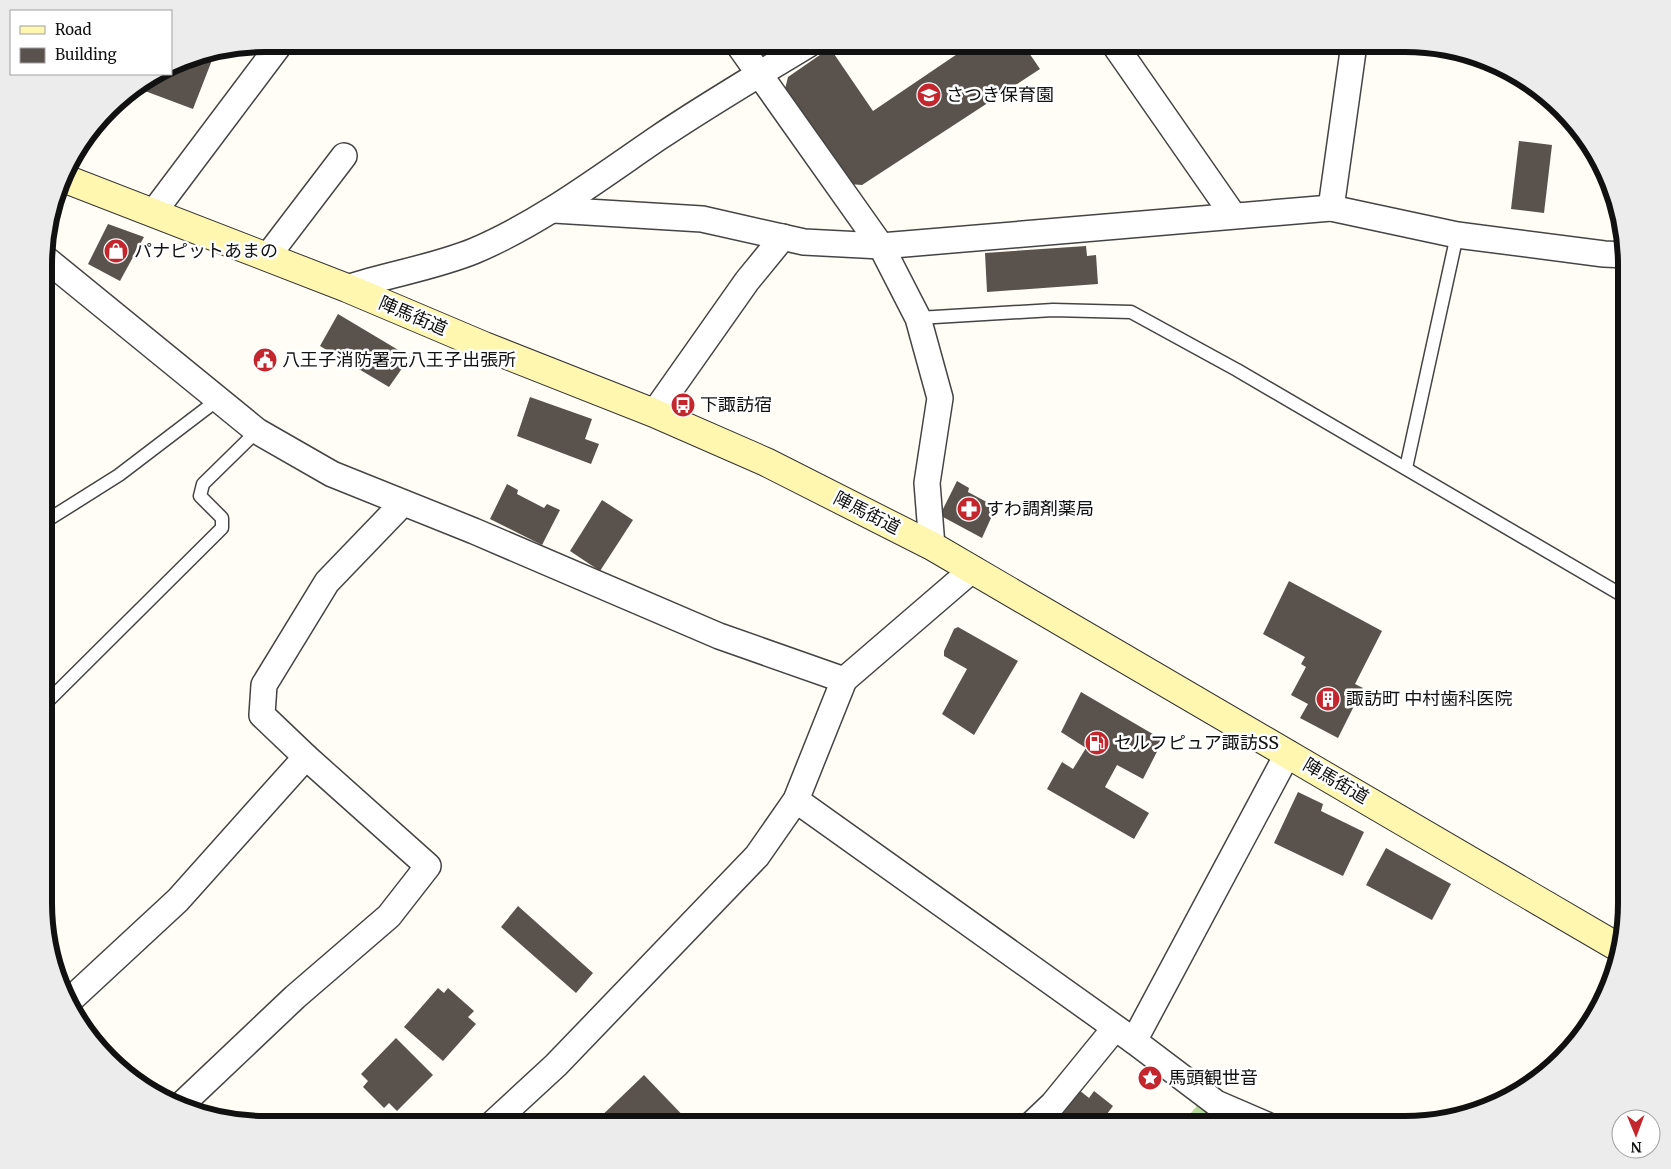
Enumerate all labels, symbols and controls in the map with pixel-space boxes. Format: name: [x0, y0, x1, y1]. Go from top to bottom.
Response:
legend: [10, 10, 172, 75]
text: Road: [55, 20, 91, 39]
text: Building: [55, 45, 117, 64]
school or university icon: さつき保育園: [916, 82, 942, 108]
place label: さつき保育園: [946, 83, 1054, 106]
shop icon: パナピットあまの: [103, 238, 129, 264]
place label: パナピットあまの: [134, 239, 278, 262]
street label: 陣馬街道: [376, 291, 451, 340]
public building icon: 八王子消防署元八王子出張所: [252, 347, 278, 373]
place label: 八王子消防署元八王子出張所: [282, 348, 516, 371]
bus stop icon: 下諏訪宿: [670, 392, 696, 418]
place label: 下諏訪宿: [700, 393, 772, 416]
street label: 陣馬街道: [830, 486, 905, 539]
pharmacy icon: すわ調剤薬局: [956, 496, 982, 522]
place label: すわ調剤薬局: [986, 497, 1094, 520]
building icon: 諏訪町 中村歯科医院: [1315, 686, 1341, 712]
place label: 諏訪町 中村歯科医院: [1346, 687, 1512, 710]
fuel station icon: セルフピュア諏訪SS: [1084, 730, 1110, 756]
place label: セルフピュア諏訪SS: [1114, 731, 1279, 754]
street label: 陣馬街道: [1299, 753, 1373, 809]
place icon: 馬頭観世音: [1137, 1065, 1163, 1091]
place label: 馬頭観世音: [1168, 1066, 1258, 1089]
north arrow: [1611, 1109, 1661, 1159]
text: N: [1631, 1138, 1642, 1156]

